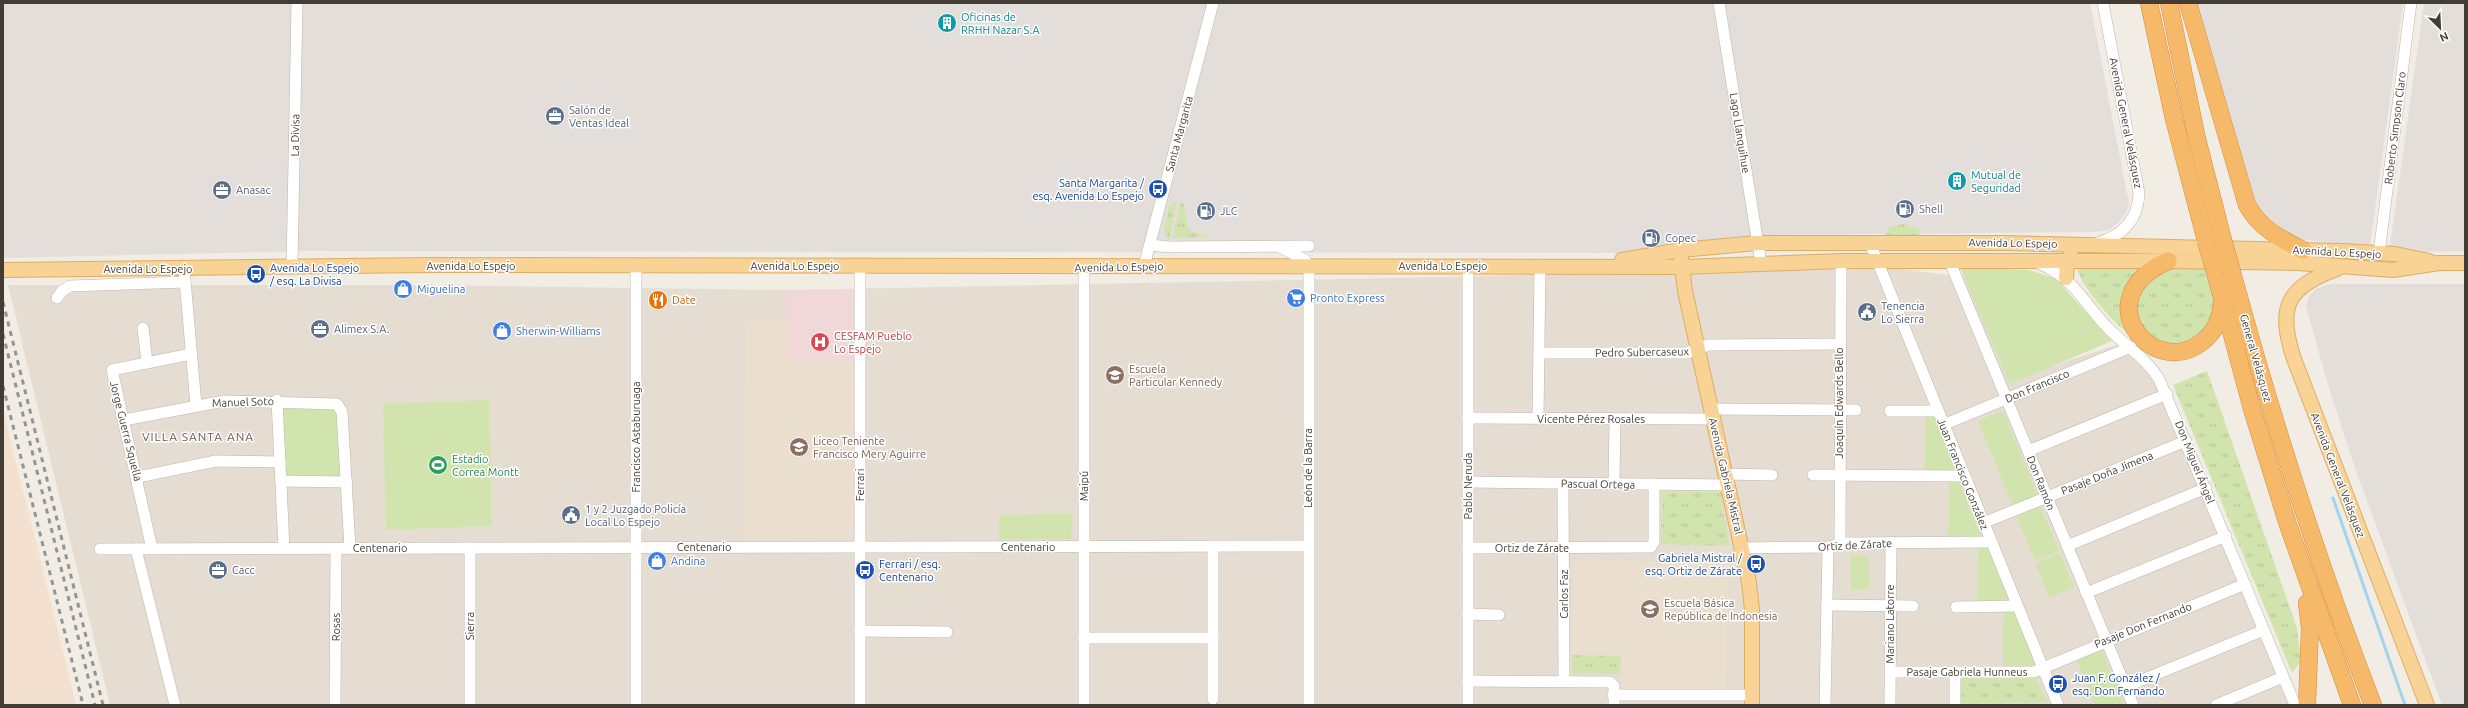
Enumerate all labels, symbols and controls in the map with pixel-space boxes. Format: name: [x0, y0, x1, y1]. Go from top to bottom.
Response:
north arrow: [2420, 8, 2460, 48]
place label: Oficinas de RRHH Nazar S.A: [961, 11, 1040, 36]
building icon: Oficinas de RRHH Nazar S.A: [936, 12, 958, 34]
text: N: [2438, 30, 2450, 44]
street label: Avenida General Velásquez: [2107, 57, 2145, 189]
street label: Roberto Simpson Claro: [2382, 71, 2408, 185]
street label: Lago Llanquihue: [1728, 92, 1752, 174]
street label: Santa Margarita: [1163, 95, 1195, 173]
place label: Salón de Ventas Ideal: [569, 104, 629, 129]
office icon: Salón de Ventas Ideal: [544, 105, 566, 127]
street label: La Divisa: [289, 114, 301, 156]
place label: Mutual de Seguridad: [1971, 169, 2021, 194]
building icon: Mutual de Seguridad: [1946, 170, 1968, 192]
place label: Santa Margarita / esq. Avenida Lo Espejo: [1032, 177, 1145, 202]
bus stop icon: Santa Margarita / esq. Avenida Lo Espejo: [1147, 178, 1169, 200]
office icon: Anasac: [211, 179, 233, 201]
place label: Anasac: [236, 184, 271, 196]
fuel station icon: Shell: [1894, 198, 1916, 220]
fuel station icon: JLC: [1195, 200, 1217, 222]
place label: Shell: [1919, 203, 1943, 215]
place label: JLC: [1220, 205, 1238, 217]
fuel station icon: Copec: [1640, 227, 1662, 249]
place label: Copec: [1665, 232, 1696, 244]
street label: Avenida Lo Espejo: [1968, 236, 2058, 250]
street label: Avenida Lo Espejo: [2292, 244, 2382, 260]
street label: Avenida Lo Espejo: [426, 260, 516, 272]
street label: Avenida Lo Espejo: [750, 260, 840, 272]
street label: Avenida Lo Espejo: [1074, 260, 1164, 274]
street label: Avenida Lo Espejo: [1398, 260, 1488, 272]
place label: Avenida Lo Espejo / esq. La Divisa: [269, 262, 359, 287]
street label: Avenida Lo Espejo: [103, 263, 193, 275]
bus stop icon: Avenida Lo Espejo / esq. La Divisa: [245, 263, 267, 285]
shop icon: Miguelina: [392, 278, 414, 300]
place label: Miguelina: [417, 283, 465, 295]
supermarket icon: Pronto Express: [1285, 287, 1307, 309]
restaurant icon: Date: [647, 289, 669, 311]
place label: Pronto Express: [1310, 292, 1385, 304]
place label: Date: [672, 294, 696, 306]
place label: Tenencia Lo Sierra: [1881, 300, 1925, 325]
public building icon: Tenencia Lo Sierra: [1856, 301, 1878, 323]
street label: General Velásquez: [2238, 313, 2274, 403]
office icon: Alimex S.A.: [309, 318, 331, 340]
shop icon: Sherwin-Williams: [491, 320, 513, 342]
place label: Alimex S.A.: [334, 323, 389, 335]
place label: Sherwin-Williams: [516, 325, 601, 337]
place label: CESFAM Pueblo Lo Espejo: [834, 330, 912, 355]
hospital icon: CESFAM Pueblo Lo Espejo: [809, 331, 831, 353]
street label: Pedro Subercaseux: [1595, 345, 1690, 359]
street label: Joaquín Edwards Bello: [1833, 347, 1845, 459]
place label: Escuela Particular Kennedy: [1129, 363, 1223, 388]
school or university icon: Escuela Particular Kennedy: [1104, 364, 1126, 386]
street label: Don Francisco: [2003, 367, 2071, 405]
street label: Jorge Guerra Squella: [108, 380, 144, 482]
street label: Francisco Astaburuaga: [630, 381, 642, 493]
street label: Manuel Soto: [212, 395, 274, 409]
street label: Avenida General Velásquez: [2309, 411, 2367, 539]
street label: Vicente Pérez Rosales: [1537, 413, 1645, 425]
street label: Avenida Gabriela Mistral: [1707, 416, 1745, 536]
street label: Juan Francisco González: [1935, 417, 1991, 531]
street label: Don Miguel Ángel: [2173, 419, 2218, 505]
street label: León de la Barra: [1302, 428, 1314, 508]
district label: VILLA SANTA ANA: [142, 430, 254, 443]
place label: Liceo Teniente Francisco Mery Aguirre: [813, 435, 926, 460]
school or university icon: Liceo Teniente Francisco Mery Aguirre: [788, 436, 810, 458]
street label: Pasaje Doña Jimena: [2059, 449, 2155, 497]
place label: Estadio Correa Montt: [452, 453, 519, 478]
street label: Pablo Neruda: [1462, 453, 1474, 519]
sports icon: Estadio Correa Montt: [427, 454, 449, 476]
street label: Don Ramón: [2025, 454, 2057, 512]
street label: Ferrari: [854, 469, 866, 501]
street label: Maipú: [1078, 471, 1090, 501]
street label: Pascual Ortega: [1561, 477, 1635, 491]
place label: 1 y 2 Juzgado Policía Local Lo Espejo: [585, 503, 686, 528]
public building icon: 1 y 2 Juzgado Policía Local Lo Espejo: [560, 504, 582, 526]
street label: Ortiz de Zárate: [1818, 537, 1892, 553]
street label: Centenario: [677, 541, 731, 553]
street label: Centenario: [1001, 541, 1055, 553]
street label: Centenario: [353, 542, 407, 554]
street label: Ortiz de Zárate: [1495, 542, 1569, 554]
shop icon: Andina: [646, 550, 668, 572]
place label: Gabriela Mistral / esq. Ortiz de Zárate: [1645, 552, 1743, 577]
bus stop icon: Gabriela Mistral / esq. Ortiz de Zárate: [1745, 553, 1767, 575]
place label: Andina: [671, 555, 705, 567]
place label: Ferrari / esq. Centenario: [879, 558, 941, 583]
office icon: Cacc: [207, 559, 229, 581]
bus stop icon: Ferrari / esq. Centenario: [854, 559, 876, 581]
place label: Cacc: [232, 564, 255, 576]
street label: Carlos Faz: [1558, 569, 1570, 619]
street label: Mariano Latorre: [1884, 584, 1896, 664]
place label: Escuela Básica República de Indonesia: [1664, 597, 1777, 622]
school or university icon: Escuela Básica República de Indonesia: [1639, 598, 1661, 620]
street label: Pasaje Don Fernando: [2093, 600, 2193, 650]
street label: Sierra: [464, 612, 476, 640]
street label: Rosas: [330, 613, 342, 641]
street label: Pasaje Gabriela Hunneus: [1907, 666, 2028, 678]
place label: Juan F. González / esq. Don Fernando: [2072, 672, 2165, 697]
bus stop icon: Juan F. González / esq. Don Fernando: [2047, 673, 2069, 695]

